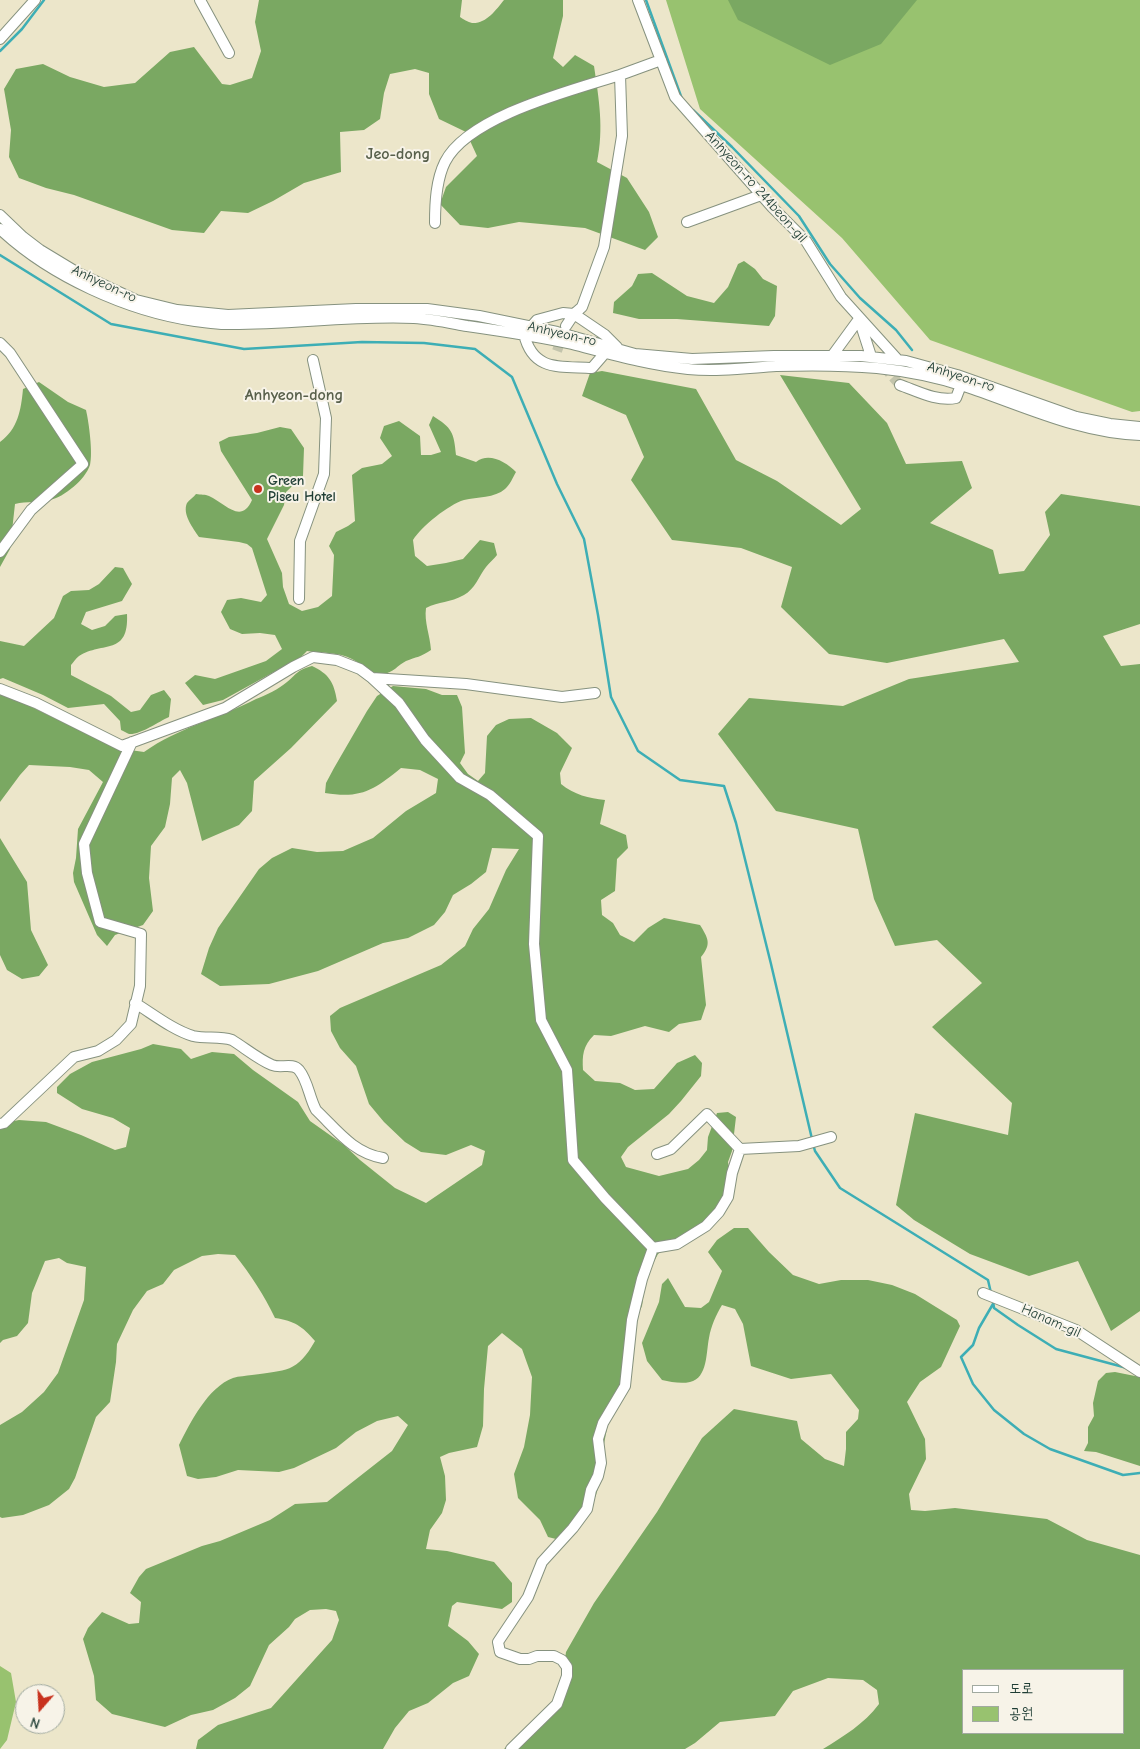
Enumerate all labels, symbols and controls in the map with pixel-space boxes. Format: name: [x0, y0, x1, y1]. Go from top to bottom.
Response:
street label: Anhyeon-ro 244beon-gil: [701, 128, 811, 246]
district label: Jeo-dong: [366, 144, 430, 164]
street label: Anhyeon-ro: [69, 262, 139, 306]
street label: Anhyeon-ro: [526, 318, 598, 350]
street label: Anhyeon-ro: [925, 358, 997, 396]
district label: Anhyeon-dong: [245, 385, 343, 405]
place label: Green Piseu Hotel: [268, 473, 336, 506]
marker: Green Piseu Hotel: [252, 483, 264, 495]
street label: Hanam-gil: [1019, 1300, 1083, 1342]
legend: [962, 1669, 1125, 1734]
text: 도로: [1009, 1679, 1033, 1697]
north arrow: [15, 1684, 65, 1734]
text: 공원: [1009, 1704, 1033, 1722]
text: N: [28, 1713, 42, 1732]

